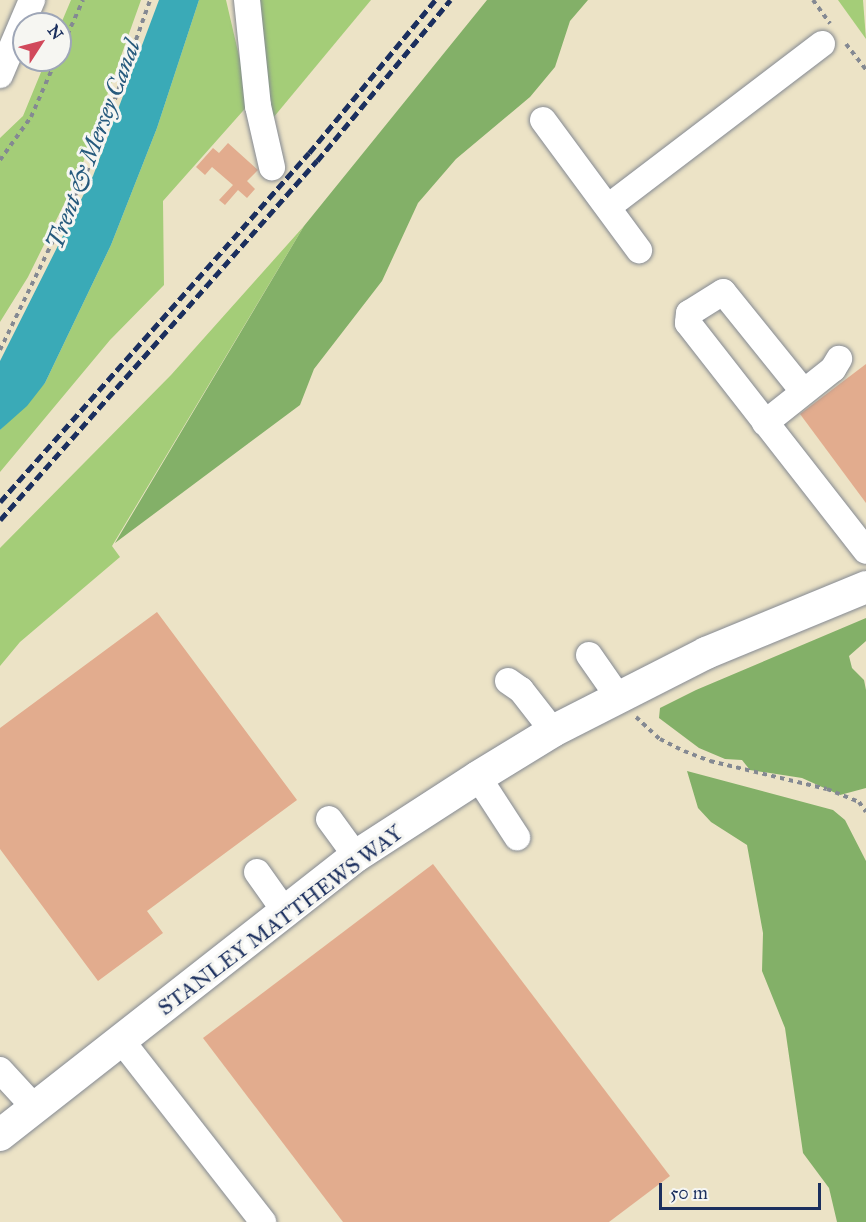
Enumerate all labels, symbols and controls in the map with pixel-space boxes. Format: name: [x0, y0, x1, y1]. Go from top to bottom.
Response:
north arrow: [12, 12, 72, 72]
text: N: [44, 21, 67, 43]
water label: Trent & Mersey Canal: [41, 36, 147, 254]
street label: STANLEY MATTHEWS WAY: [152, 819, 408, 1021]
scale bar: [662, 1171, 824, 1209]
text: 50 m: [670, 1182, 708, 1204]

